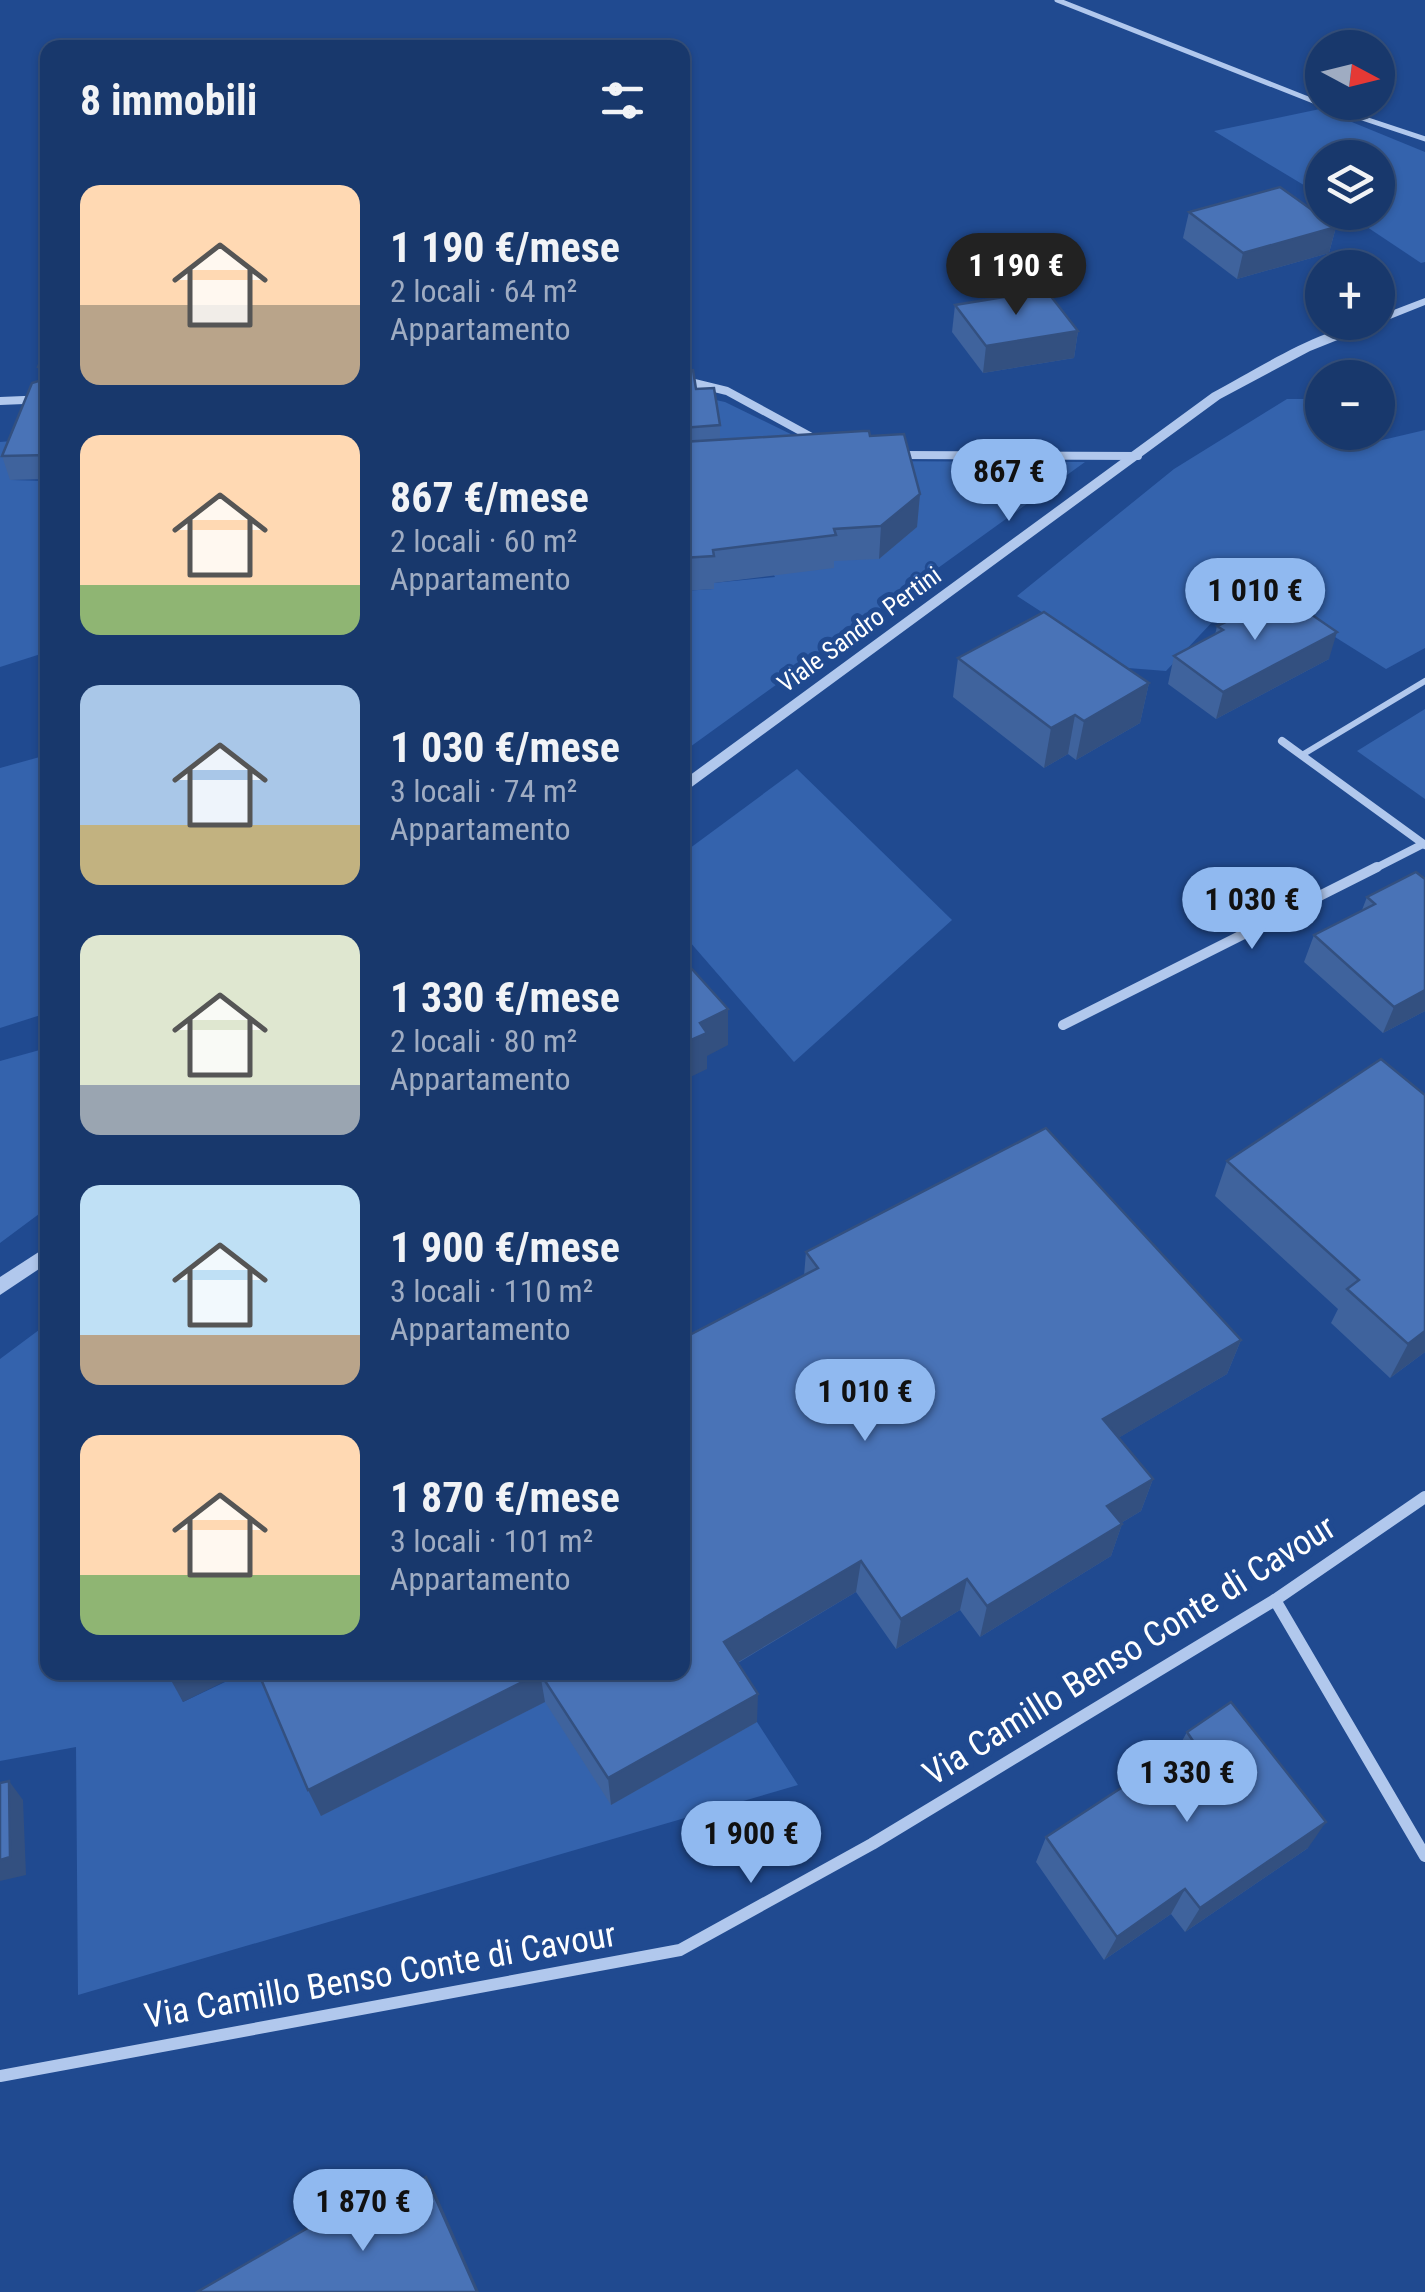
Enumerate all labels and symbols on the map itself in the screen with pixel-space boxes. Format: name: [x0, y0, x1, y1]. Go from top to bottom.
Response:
north arrow: [1305, 30, 1395, 120]
pin: 1 190 €: [924, 233, 1108, 318]
pin: 867 €: [939, 439, 1079, 524]
pin: 1 010 €: [1163, 558, 1347, 643]
street label: Viale Sandro Pertini: [772, 560, 947, 698]
pin: 1 030 €: [1160, 867, 1344, 952]
pin: 1 010 €: [773, 1359, 957, 1444]
street label: Via Camillo Benso Conte di Cavour: [916, 1506, 1343, 1794]
pin: 1 330 €: [1095, 1740, 1279, 1825]
pin: 1 900 €: [659, 1801, 843, 1886]
street label: Via Camillo Benso Conte di Cavour: [141, 1914, 619, 2037]
pin: 1 870 €: [271, 2169, 455, 2254]

